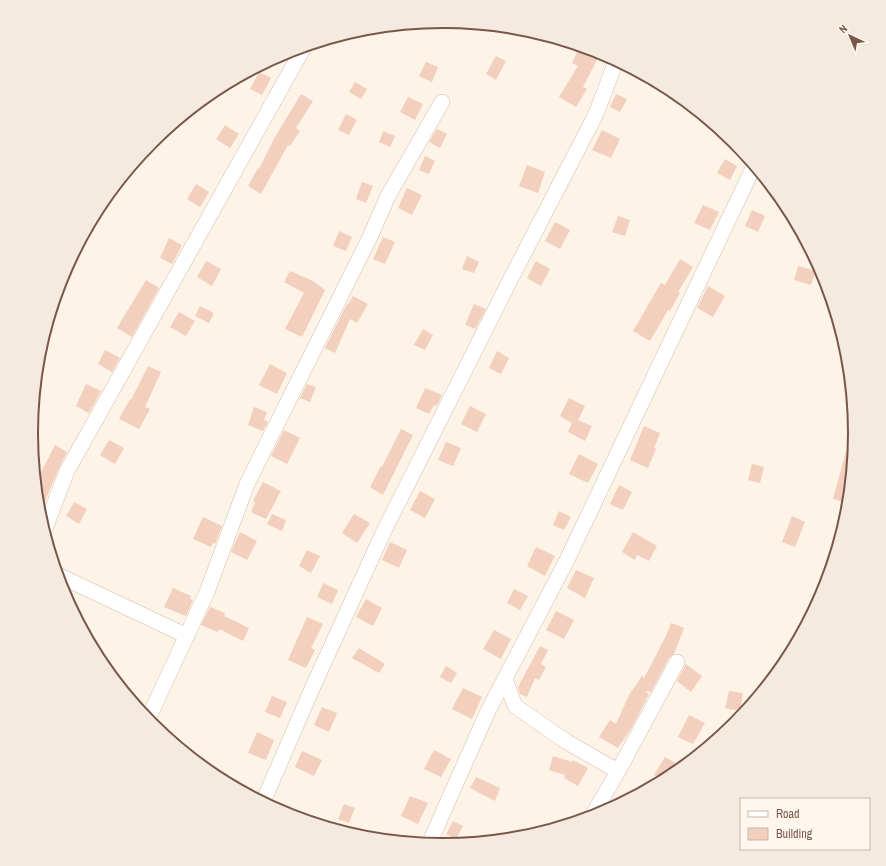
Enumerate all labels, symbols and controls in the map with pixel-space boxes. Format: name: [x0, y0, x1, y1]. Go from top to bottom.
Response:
north arrow: [830, 16, 870, 56]
text: N: [836, 22, 850, 36]
legend: [740, 798, 870, 850]
text: Road: [776, 806, 800, 822]
text: Building: [776, 826, 813, 842]

